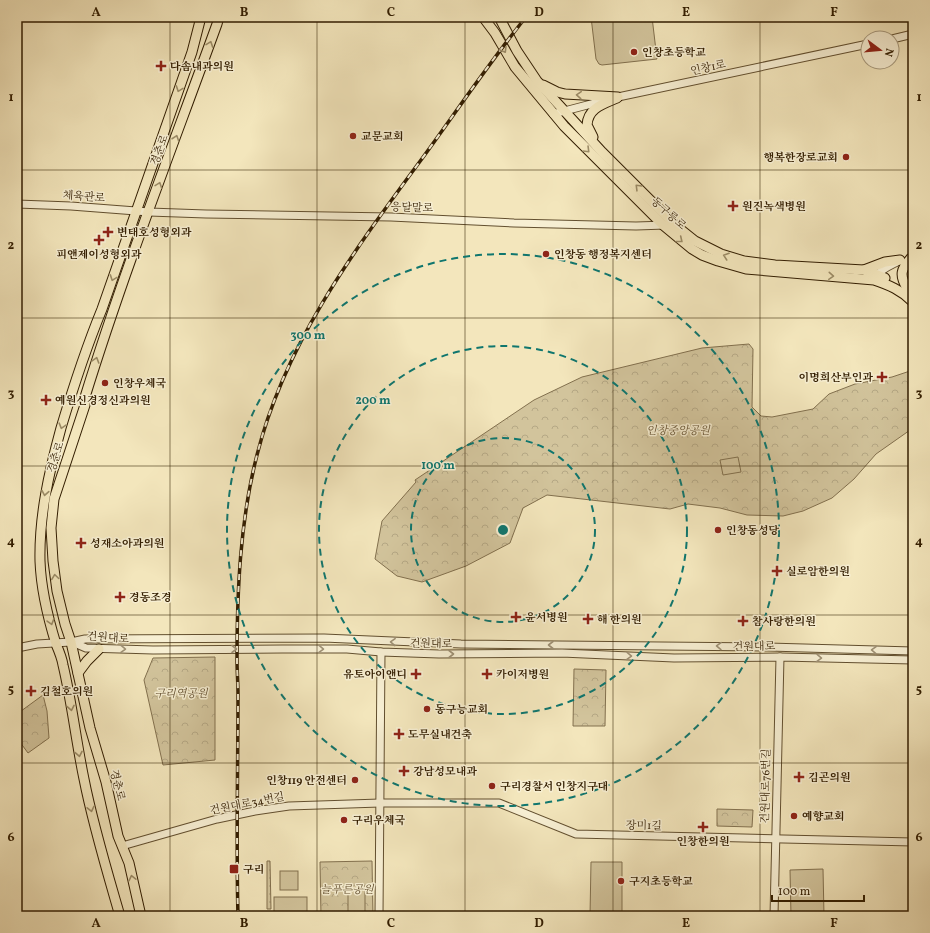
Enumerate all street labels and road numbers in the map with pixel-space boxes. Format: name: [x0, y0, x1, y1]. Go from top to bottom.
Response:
street label: 인창1로: [689, 57, 728, 80]
street label: 경춘로: [148, 133, 173, 168]
street label: 체육관로: [62, 189, 106, 206]
street label: 동구릉로: [647, 194, 689, 234]
street label: 응달말로: [390, 200, 434, 217]
street label: 경춘로: [44, 440, 69, 475]
street label: 건원대로: [86, 630, 130, 647]
street label: 건원대로: [410, 637, 453, 652]
street label: 건원대로: [733, 640, 776, 655]
street label: 건원대로76번길: [758, 749, 775, 823]
street label: 경춘로: [105, 768, 128, 803]
street label: 건원대로34번길: [209, 790, 286, 819]
street label: 장미1길: [626, 819, 662, 834]

